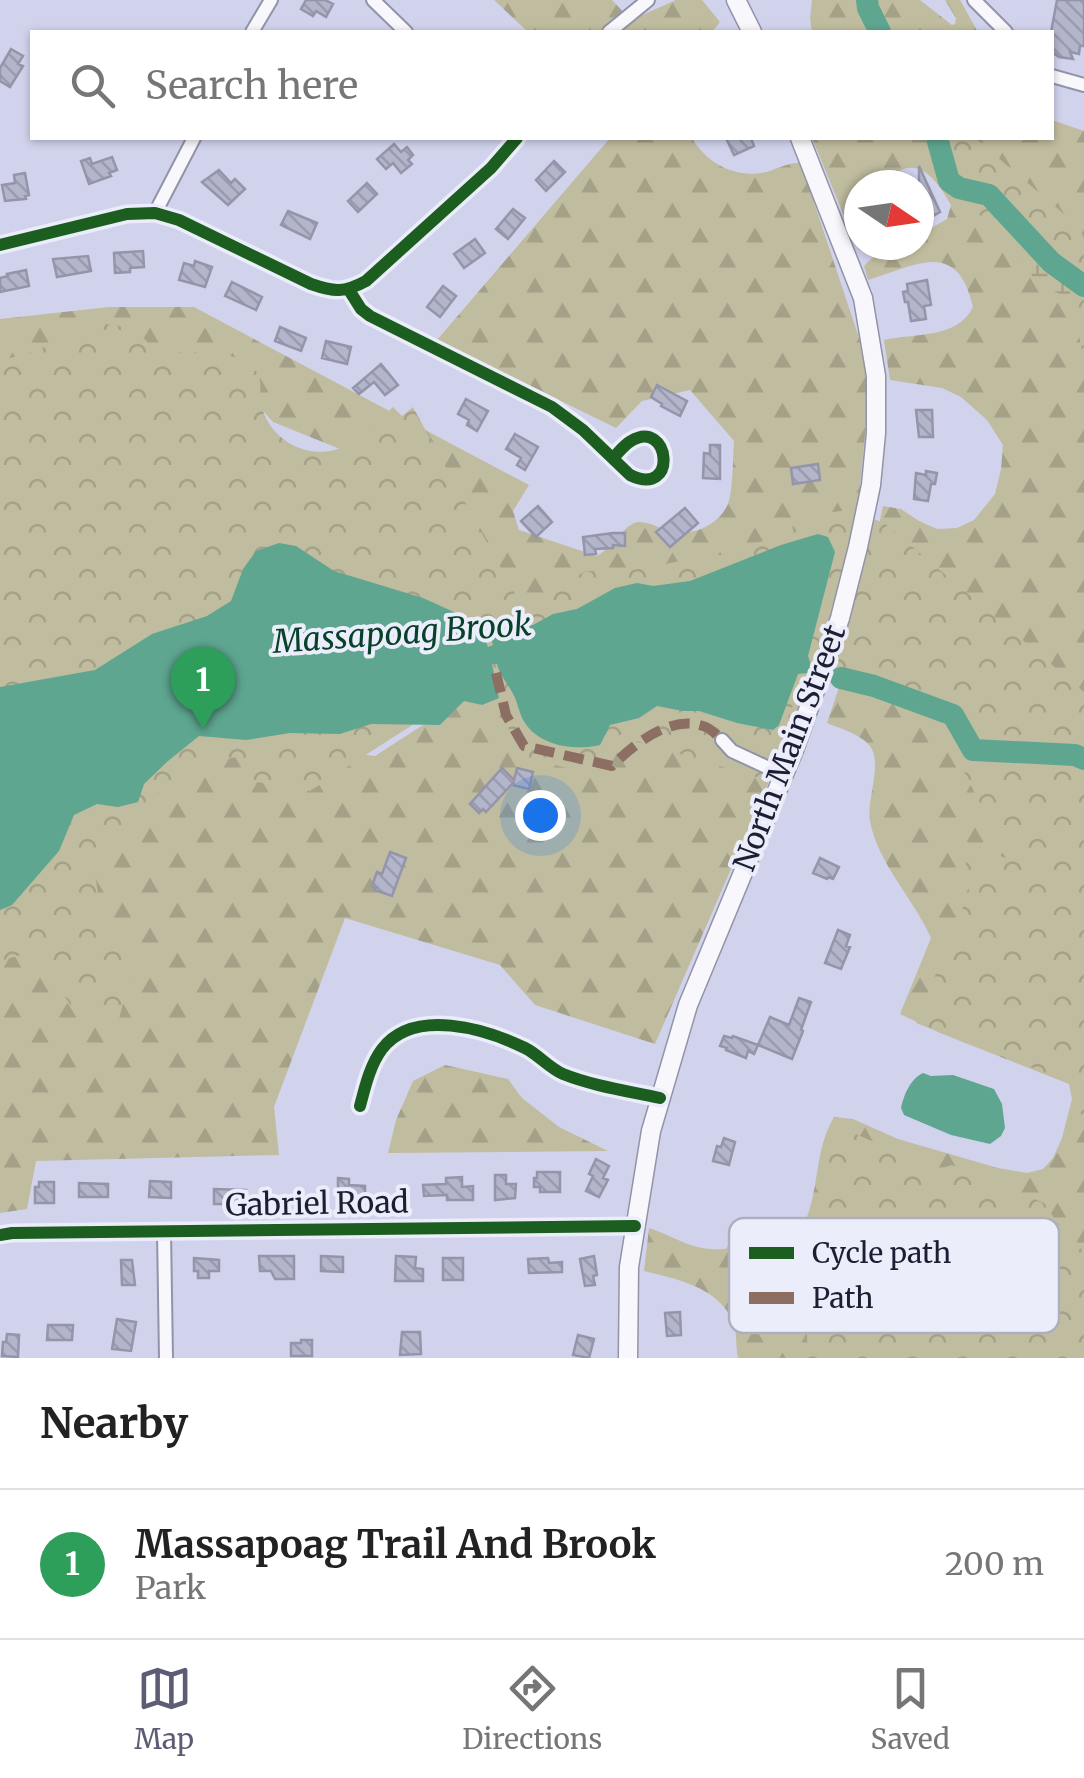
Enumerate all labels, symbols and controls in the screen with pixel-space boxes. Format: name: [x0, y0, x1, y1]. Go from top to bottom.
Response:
search box: [30, 30, 1054, 140]
icon: search: [65, 58, 120, 113]
text: Search here: [145, 62, 358, 109]
north arrow: [844, 170, 934, 260]
water label: Massapoag Brook: [270, 604, 533, 662]
street label: North Main Street: [725, 619, 854, 876]
pin: 1: [170, 646, 236, 729]
your location: [515, 790, 566, 841]
street label: Gabriel Road: [225, 1182, 409, 1224]
legend: [729, 1218, 1059, 1333]
text: Cycle path: [812, 1235, 951, 1271]
text: Path: [812, 1280, 874, 1316]
text: Nearby: [40, 1397, 188, 1449]
text: Massapoag Trail And Brook: [135, 1521, 656, 1568]
text: 1: [65, 1544, 80, 1584]
text: 200 m: [945, 1544, 1044, 1584]
text: Park: [135, 1568, 206, 1608]
tab: Map: [134, 1661, 194, 1757]
tab: Directions: [462, 1661, 602, 1757]
tab: Saved: [870, 1661, 950, 1757]

